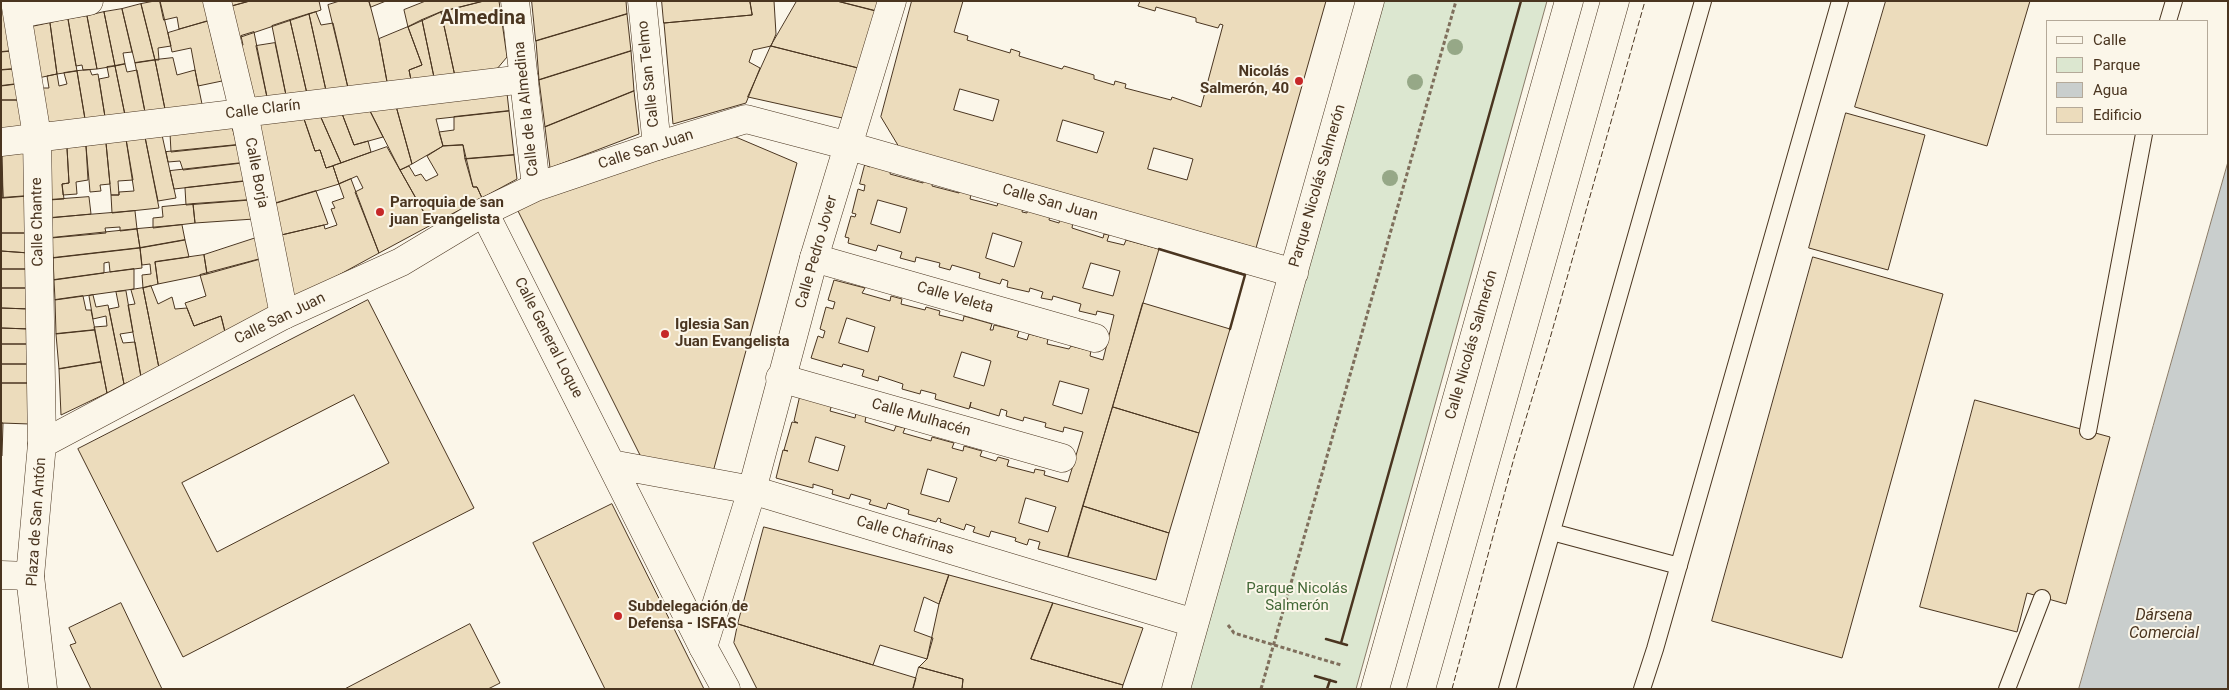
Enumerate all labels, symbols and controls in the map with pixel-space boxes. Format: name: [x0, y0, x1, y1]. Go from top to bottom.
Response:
district label: Almedina: [440, 7, 526, 31]
street label: Calle San Telmo: [634, 20, 664, 128]
legend: [2046, 20, 2209, 135]
text: Calle: [2093, 31, 2126, 49]
street label: Calle de la Almedina: [511, 41, 543, 177]
text: Parque: [2093, 56, 2140, 74]
place label: Nicolás Salmerón, 40: [1200, 63, 1289, 98]
marker: Nicolás Salmerón, 40: [1293, 75, 1305, 87]
text: Agua: [2093, 81, 2128, 99]
street label: Calle Clarín: [224, 96, 302, 124]
street label: Parque Nicolás Salmerón: [1286, 102, 1350, 270]
text: Edificio: [2093, 106, 2142, 124]
street label: Calle San Juan: [596, 126, 696, 174]
street label: Calle Borja: [240, 136, 272, 210]
street label: Calle Chantre: [28, 177, 48, 267]
street label: Calle San Juan: [1000, 181, 1100, 225]
street label: Calle Pedro Jover: [792, 193, 842, 311]
place label: Parroquia de san juan Evangelista: [390, 194, 504, 229]
marker: Parroquia de san juan Evangelista: [374, 206, 386, 218]
street label: Calle Nicolás Salmerón: [1442, 268, 1502, 422]
street label: Calle General Loque: [510, 275, 586, 401]
street label: Calle Veleta: [915, 278, 995, 318]
street label: Calle San Juan: [232, 289, 328, 349]
place label: Iglesia San Juan Evangelista: [675, 316, 790, 351]
marker: Iglesia San Juan Evangelista: [659, 328, 671, 340]
street label: Calle Mulhacén: [869, 395, 973, 441]
street label: Plaza de San Antón: [24, 457, 50, 587]
street label: Calle Chafrinas: [854, 513, 956, 559]
park label: Parque Nicolás Salmerón: [1246, 580, 1348, 615]
place label: Subdelegación de Defensa - ISFAS: [628, 598, 748, 633]
water label: Dársena Comercial: [2129, 606, 2199, 644]
marker: Subdelegación de Defensa - ISFAS: [612, 610, 624, 622]

